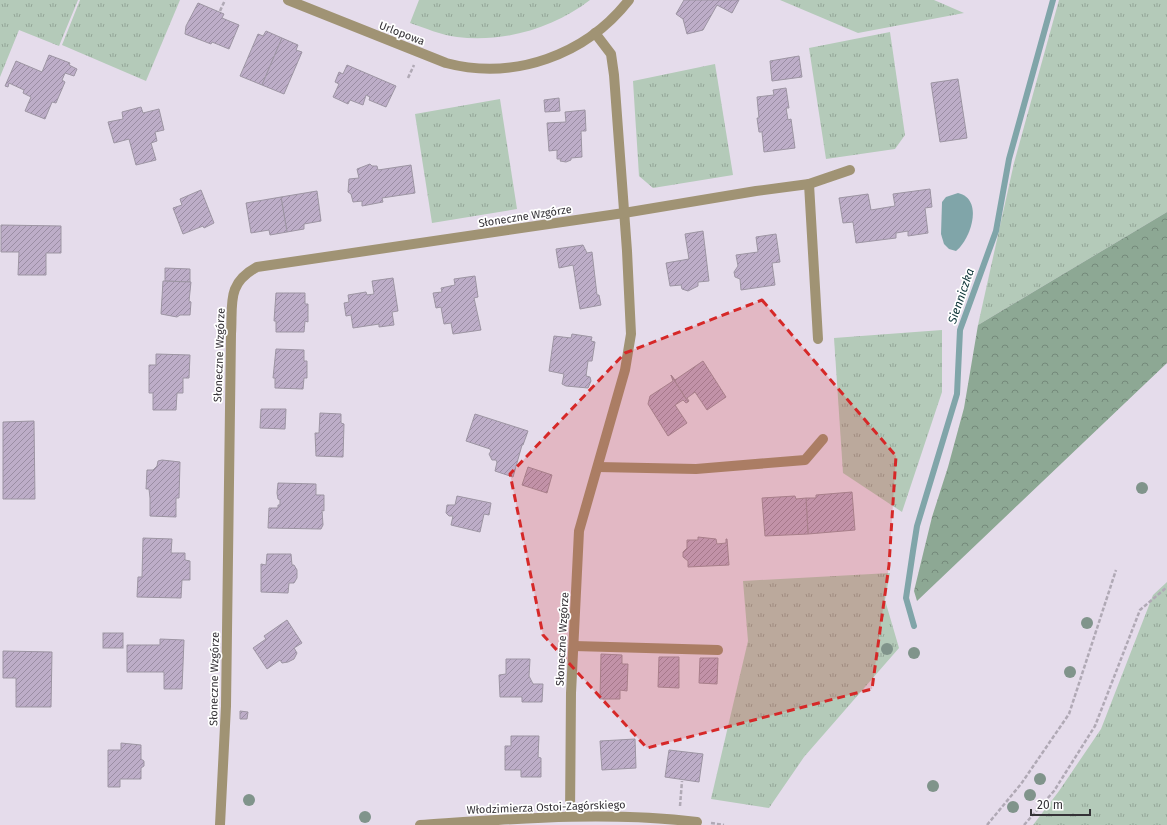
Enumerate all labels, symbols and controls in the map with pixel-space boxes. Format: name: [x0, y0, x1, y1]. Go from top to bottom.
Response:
street label: Urlopowa: [377, 19, 426, 48]
street label: Słoneczne Wzgórze: [478, 203, 573, 230]
water label: Sienniczka: [945, 266, 977, 326]
street label: Słoneczne Wzgórze: [211, 308, 228, 402]
street label: Słoneczne Wzgórze: [554, 592, 571, 686]
street label: Słoneczne Wzgórze: [207, 632, 222, 726]
scale bar: [1031, 791, 1090, 817]
street label: Włodzimierza Ostoi-Zagórskiego: [466, 798, 626, 817]
text: 20 m: [1037, 798, 1063, 812]

